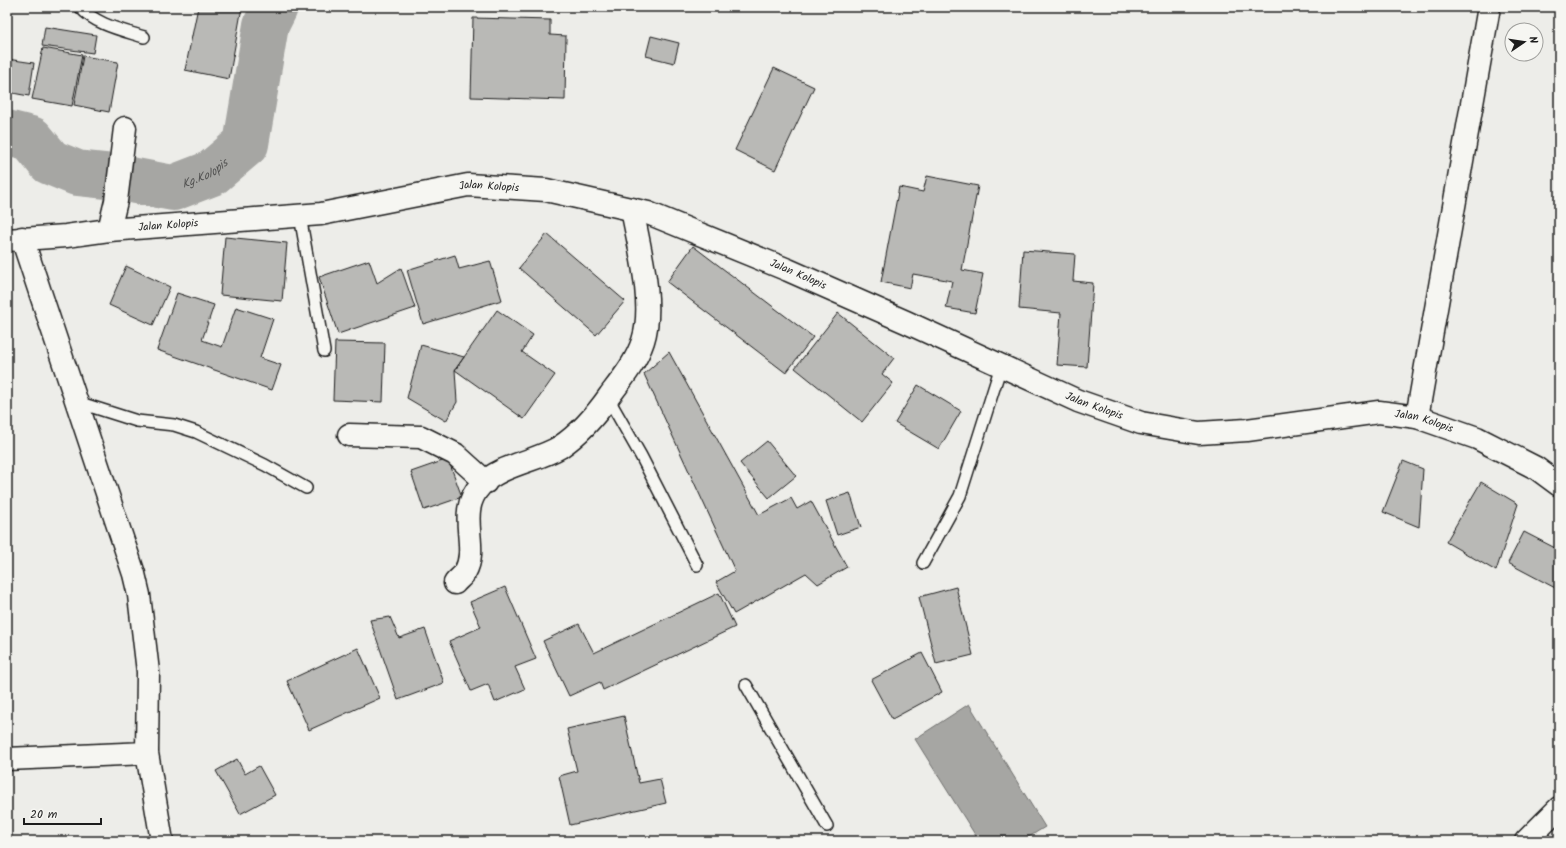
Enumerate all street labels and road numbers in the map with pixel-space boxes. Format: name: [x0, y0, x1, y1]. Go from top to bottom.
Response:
street label: Jalan Kolopis: [457, 176, 520, 197]
street label: Jalan Kolopis: [138, 214, 199, 237]
street label: Jalan Kolopis: [767, 254, 830, 295]
street label: Jalan Kolopis: [1062, 387, 1126, 425]
street label: Jalan Kolopis: [1394, 405, 1456, 438]

